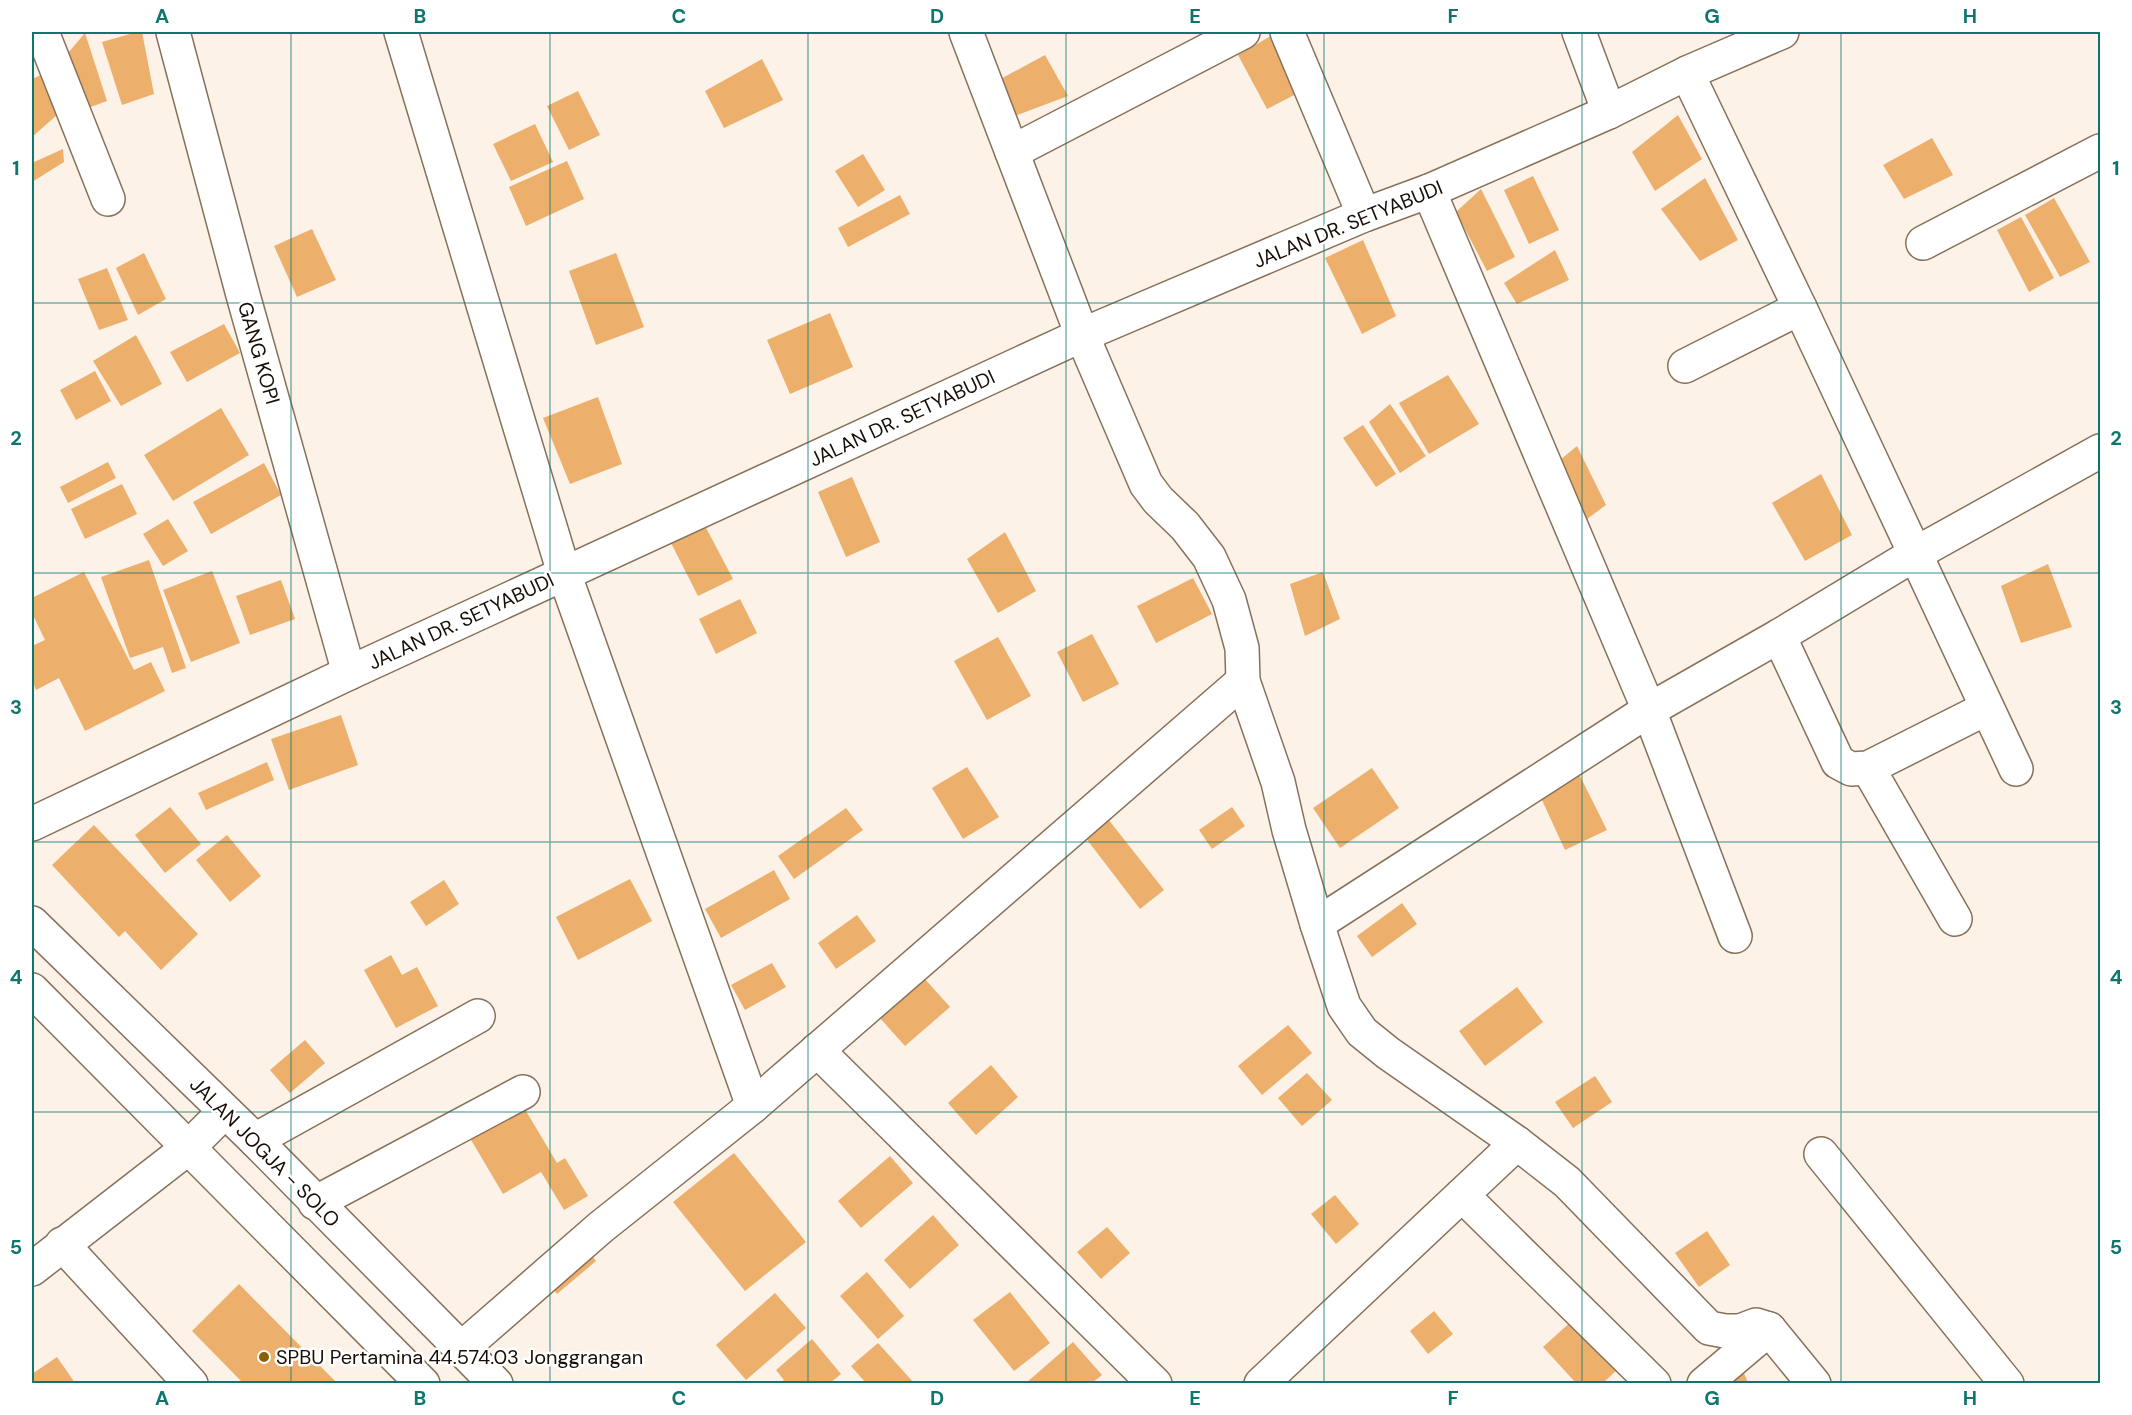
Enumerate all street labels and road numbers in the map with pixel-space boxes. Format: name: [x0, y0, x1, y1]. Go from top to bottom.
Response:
street label: JALAN DR. SETYABUDI: [1250, 174, 1446, 274]
street label: GANG KOPI: [232, 299, 286, 407]
street label: JALAN DR. SETYABUDI: [805, 364, 999, 472]
street label: JALAN DR. SETYABUDI: [364, 567, 558, 675]
street label: JALAN JOGJA - SOLO: [184, 1071, 346, 1233]

